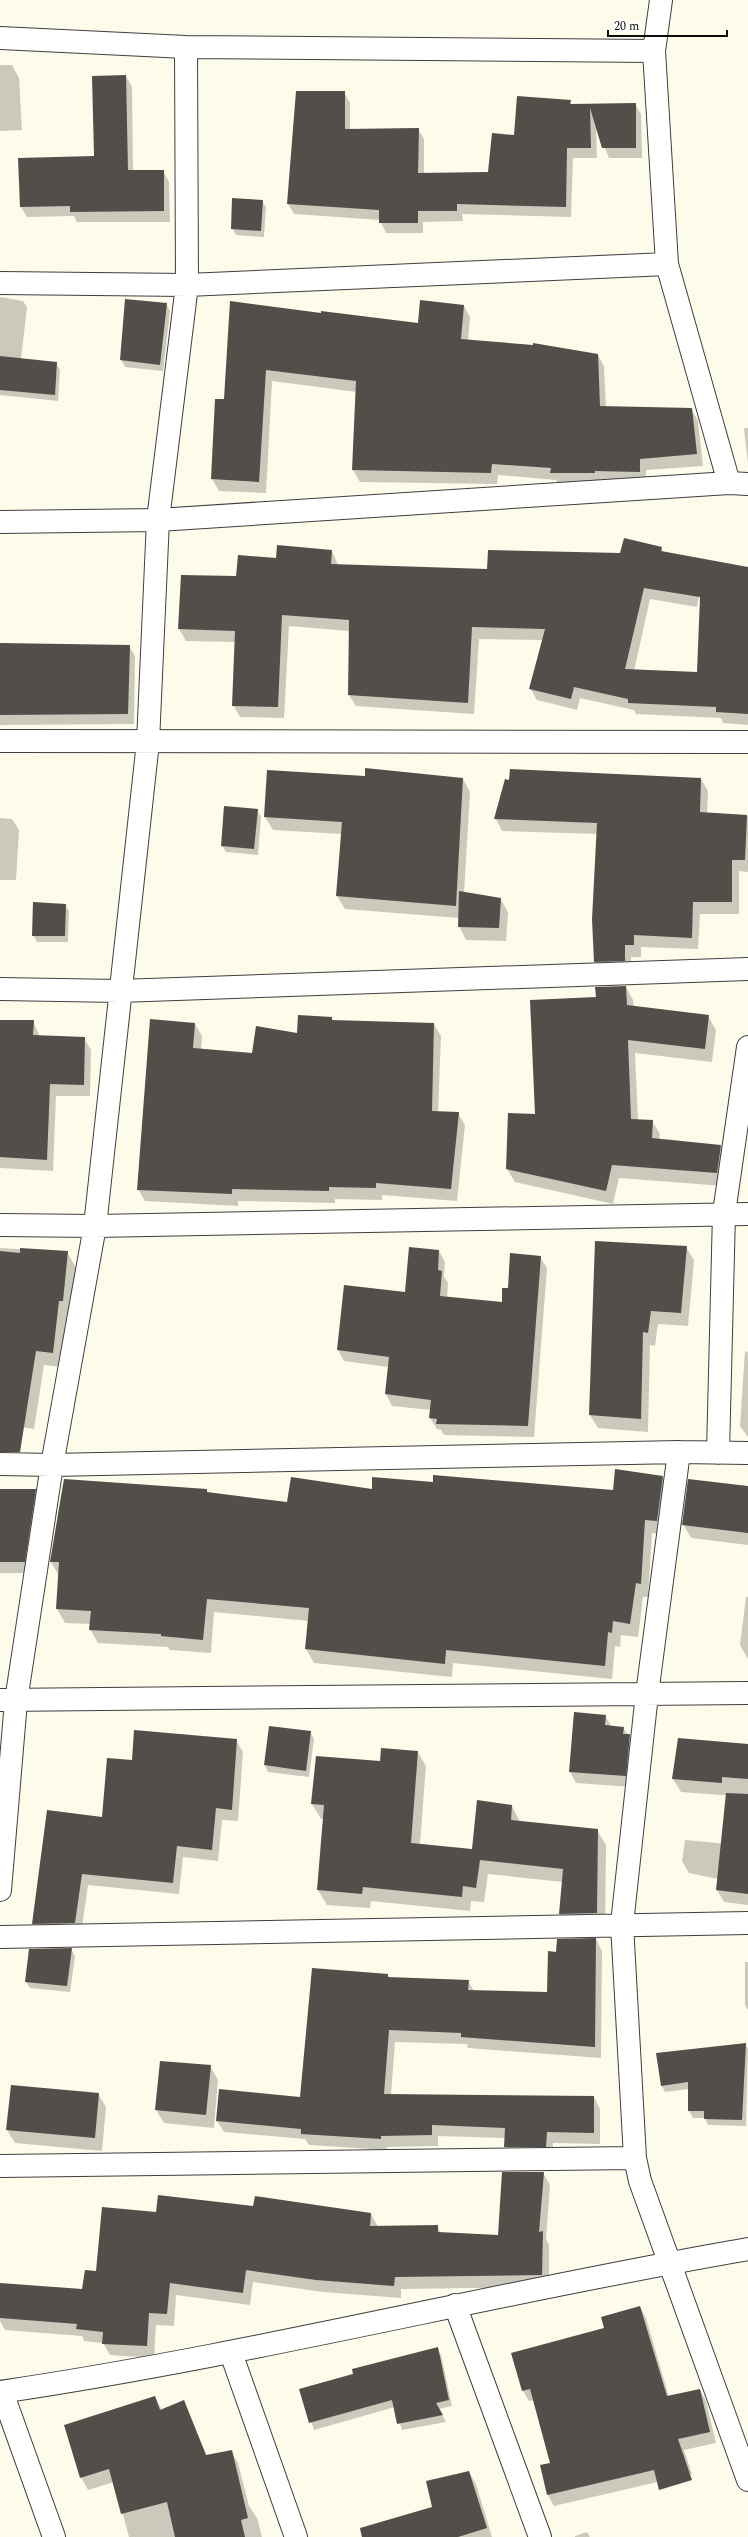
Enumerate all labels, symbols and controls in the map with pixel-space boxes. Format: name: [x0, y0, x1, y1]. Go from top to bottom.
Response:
scale bar: [608, 12, 727, 38]
text: 20 m: [614, 17, 639, 36]

